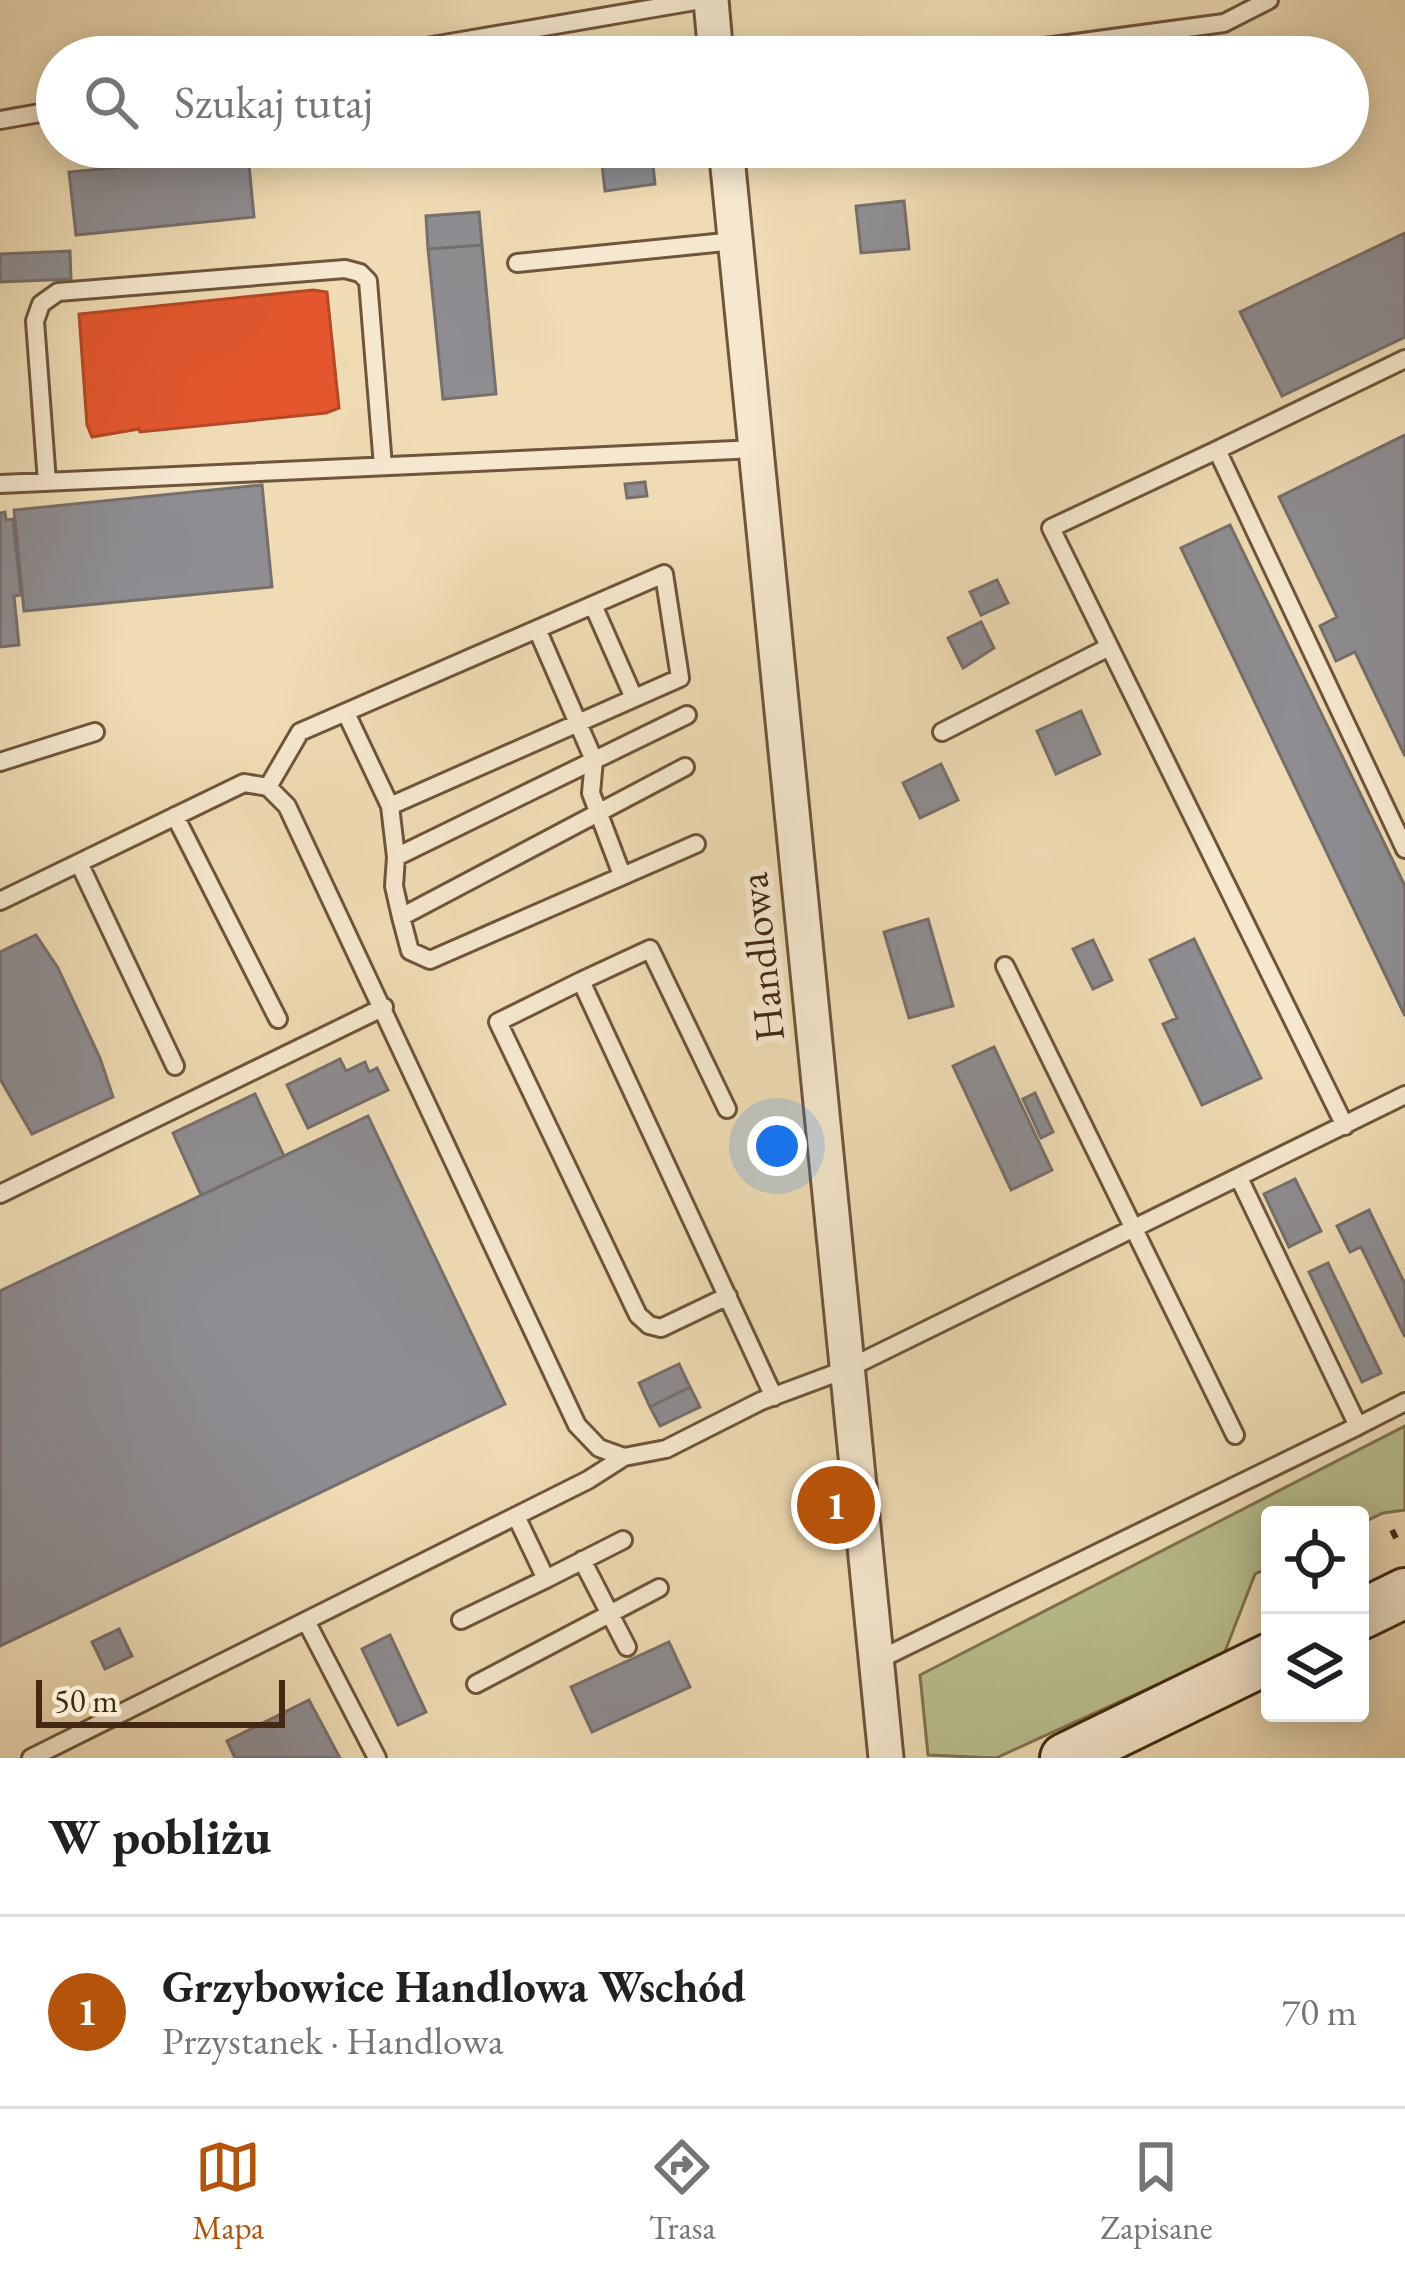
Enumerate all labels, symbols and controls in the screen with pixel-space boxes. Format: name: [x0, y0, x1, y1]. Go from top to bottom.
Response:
search box: [36, 36, 1369, 168]
icon: search: [78, 69, 144, 135]
text: Szukaj tutaj: [174, 73, 373, 131]
street label: Handlowa: [725, 870, 797, 1044]
your location: [747, 1116, 807, 1176]
pin: 1: [797, 1460, 875, 1550]
map controls: [1261, 1506, 1369, 1722]
button: locate: [1261, 1506, 1369, 1614]
button: layers: [1261, 1614, 1369, 1722]
scale bar: [36, 1674, 285, 1727]
text: 50 m: [54, 1679, 118, 1722]
text: W pobliżu: [48, 1803, 271, 1869]
text: Grzybowice Handlowa Wschód: [162, 1957, 746, 2015]
text: 1: [77, 1986, 97, 2037]
text: 70 m: [1281, 1986, 1357, 2037]
text: Przystanek · Handlowa: [162, 2015, 503, 2066]
tab: Mapa: [192, 2134, 264, 2249]
tab: Trasa: [649, 2134, 716, 2249]
tab: Zapisane: [1100, 2134, 1213, 2249]

